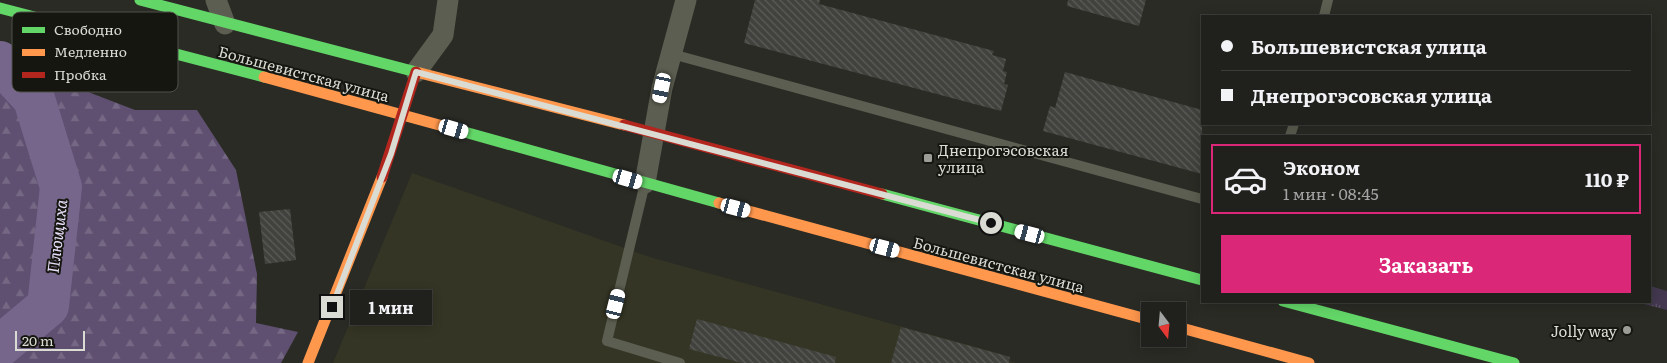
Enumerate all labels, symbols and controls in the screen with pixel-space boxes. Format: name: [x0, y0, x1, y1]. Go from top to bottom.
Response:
legend: [12, 12, 178, 92]
text: Свободно: [54, 19, 122, 39]
text: Большевистская улица: [1251, 32, 1487, 60]
street label: Большевистская улица: [216, 39, 393, 107]
text: Медленно: [54, 41, 127, 61]
text: Пробка: [54, 64, 107, 84]
car: [651, 72, 672, 104]
text: Днепрогэсовская улица: [1251, 81, 1492, 109]
car: [437, 118, 470, 140]
place label: Днепрогэсовская улица: [938, 138, 1069, 178]
marker: Днепрогэсовская улица: [922, 152, 934, 164]
text: Эконом: [1283, 153, 1360, 181]
icon: car: [1223, 157, 1268, 202]
text: 110 ₽: [1585, 165, 1629, 193]
car: [611, 168, 644, 190]
text: 1 мин · 08:45: [1283, 181, 1379, 205]
water label: Плющиха: [40, 197, 73, 274]
car: [719, 197, 752, 219]
route start: [980, 212, 1002, 234]
car: [1013, 223, 1046, 245]
street label: Большевистская улица: [911, 230, 1088, 298]
button: Заказать: [1221, 235, 1631, 293]
car: [868, 237, 901, 259]
car: [605, 288, 626, 320]
callout: 1 мин: [350, 290, 432, 324]
text: 1 мин: [369, 295, 413, 319]
route end: [321, 296, 343, 318]
north arrow: [1141, 302, 1186, 348]
map controls: [1141, 302, 1186, 347]
place label: Jolly way: [1551, 319, 1617, 342]
marker: Jolly way: [1621, 324, 1633, 336]
scale bar: [15, 328, 85, 351]
text: 20 m: [22, 330, 54, 350]

